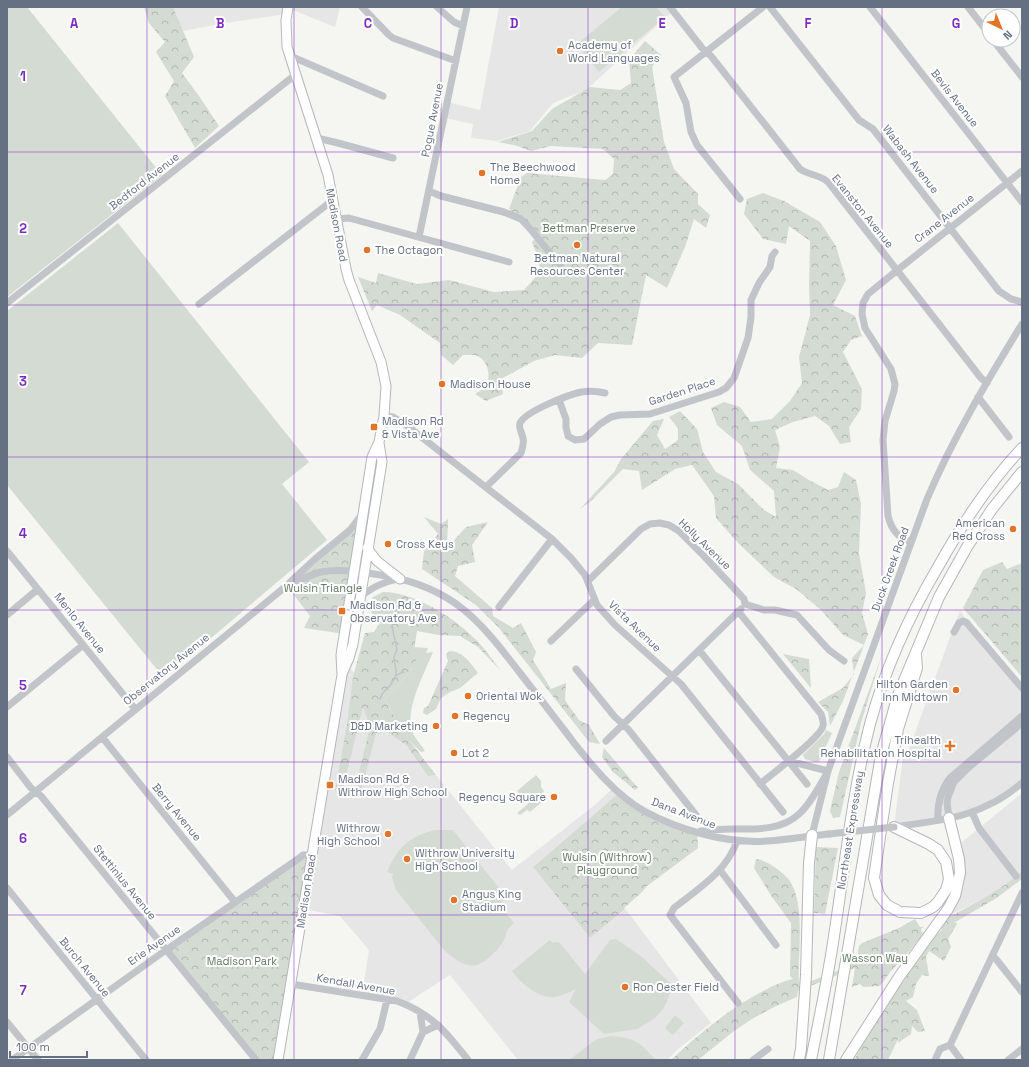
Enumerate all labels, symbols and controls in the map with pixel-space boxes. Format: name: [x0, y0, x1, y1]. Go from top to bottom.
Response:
north arrow: [981, 8, 1021, 48]
text: A: [70, 15, 79, 32]
text: B: [216, 15, 225, 32]
text: C: [364, 15, 372, 32]
text: D: [510, 15, 519, 32]
text: E: [658, 15, 666, 32]
text: F: [805, 15, 812, 32]
text: G: [952, 15, 960, 32]
text: N: [1000, 28, 1015, 43]
place label: Academy of World Languages: [568, 38, 660, 65]
marker: Academy of World Languages: [555, 46, 565, 56]
street label: Bevis Avenue: [928, 66, 982, 130]
text: 1: [20, 68, 26, 85]
street label: Pogue Avenue: [418, 82, 446, 158]
street label: Wabash Avenue: [880, 122, 942, 196]
street label: Bedford Avenue: [106, 149, 182, 213]
place label: The Beechwood Home: [490, 160, 576, 187]
marker: The Beechwood Home: [477, 168, 487, 178]
street label: Evanston Avenue: [829, 171, 897, 251]
street label: Madison Road: [323, 187, 351, 263]
street label: Crane Avenue: [911, 190, 977, 246]
text: 2: [19, 220, 27, 237]
park label: Bettman Preserve: [542, 221, 636, 235]
marker: Bettman Natural Resources Center: [572, 240, 582, 250]
place label: The Octagon: [375, 243, 443, 257]
marker: The Octagon: [362, 245, 372, 255]
place label: Bettman Natural Resources Center: [530, 251, 624, 278]
text: 3: [19, 373, 27, 390]
street label: Garden Place: [647, 374, 717, 408]
place label: Madison House: [450, 377, 531, 391]
marker: Madison House: [437, 379, 447, 389]
place label: Madison Rd & Vista Ave: [382, 414, 444, 441]
marker: Madison Rd & Vista Ave: [369, 422, 379, 432]
street label: Holly Avenue: [676, 515, 734, 573]
place label: American Red Cross: [952, 516, 1005, 543]
marker: American Red Cross: [1008, 524, 1018, 534]
text: 4: [19, 525, 27, 542]
street label: Duck Creek Road: [868, 525, 912, 613]
place label: Cross Keys: [396, 537, 454, 551]
marker: Cross Keys: [383, 539, 393, 549]
park label: Wulsin Triangle: [284, 581, 362, 595]
street label: Menlo Avenue: [51, 590, 109, 656]
street label: Vista Avenue: [606, 597, 664, 655]
place label: Madison Rd & Observatory Ave: [350, 598, 437, 625]
marker: Madison Rd & Observatory Ave: [337, 606, 347, 616]
street label: Observatory Avenue: [120, 630, 212, 708]
text: 5: [19, 677, 27, 694]
place label: Hilton Garden Inn Midtown: [876, 677, 948, 704]
marker: Hilton Garden Inn Midtown: [951, 685, 961, 695]
place label: Oriental Wok: [476, 689, 542, 703]
marker: Oriental Wok: [463, 691, 473, 701]
place label: Regency: [463, 709, 510, 723]
marker: Regency: [450, 711, 460, 721]
place label: D&D Marketing: [350, 719, 428, 733]
marker: D&D Marketing: [431, 721, 441, 731]
place label: Trihealth Rehabilitation Hospital: [821, 733, 941, 760]
marker: Trihealth Rehabilitation Hospital: [944, 740, 956, 752]
place label: Lot 2: [462, 746, 489, 760]
marker: Lot 2: [449, 748, 459, 758]
street label: Northeast Expressway: [834, 770, 866, 890]
place label: Madison Rd & Withrow High School: [338, 772, 447, 799]
street label: Berry Avenue: [149, 780, 205, 844]
marker: Madison Rd & Withrow High School: [325, 780, 335, 790]
place label: Regency Square: [459, 790, 546, 804]
marker: Regency Square: [549, 792, 559, 802]
street label: Dana Avenue: [650, 794, 718, 832]
place label: Withrow High School: [317, 821, 380, 848]
marker: Withrow High School: [383, 829, 393, 839]
text: 6: [19, 830, 27, 847]
street label: Stettinius Avenue: [90, 841, 160, 923]
place label: Withrow University High School: [415, 846, 515, 873]
park label: Wulsin (Withrow) Playground: [563, 850, 651, 877]
street label: Madison Road: [293, 853, 319, 929]
marker: Withrow University High School: [402, 854, 412, 864]
place label: Angus King Stadium: [462, 887, 521, 914]
marker: Angus King Stadium: [449, 895, 459, 905]
street label: Erie Avenue: [125, 922, 183, 968]
street label: Burch Avenue: [57, 934, 113, 1000]
park label: Wasson Way: [842, 951, 908, 965]
park label: Madison Park: [207, 954, 277, 968]
street label: Kendall Avenue: [315, 970, 397, 998]
place label: Ron Oester Field: [633, 980, 719, 994]
text: 7: [19, 982, 27, 999]
marker: Ron Oester Field: [620, 982, 630, 992]
scale bar: [10, 1033, 87, 1059]
text: 100 m: [16, 1039, 50, 1055]

